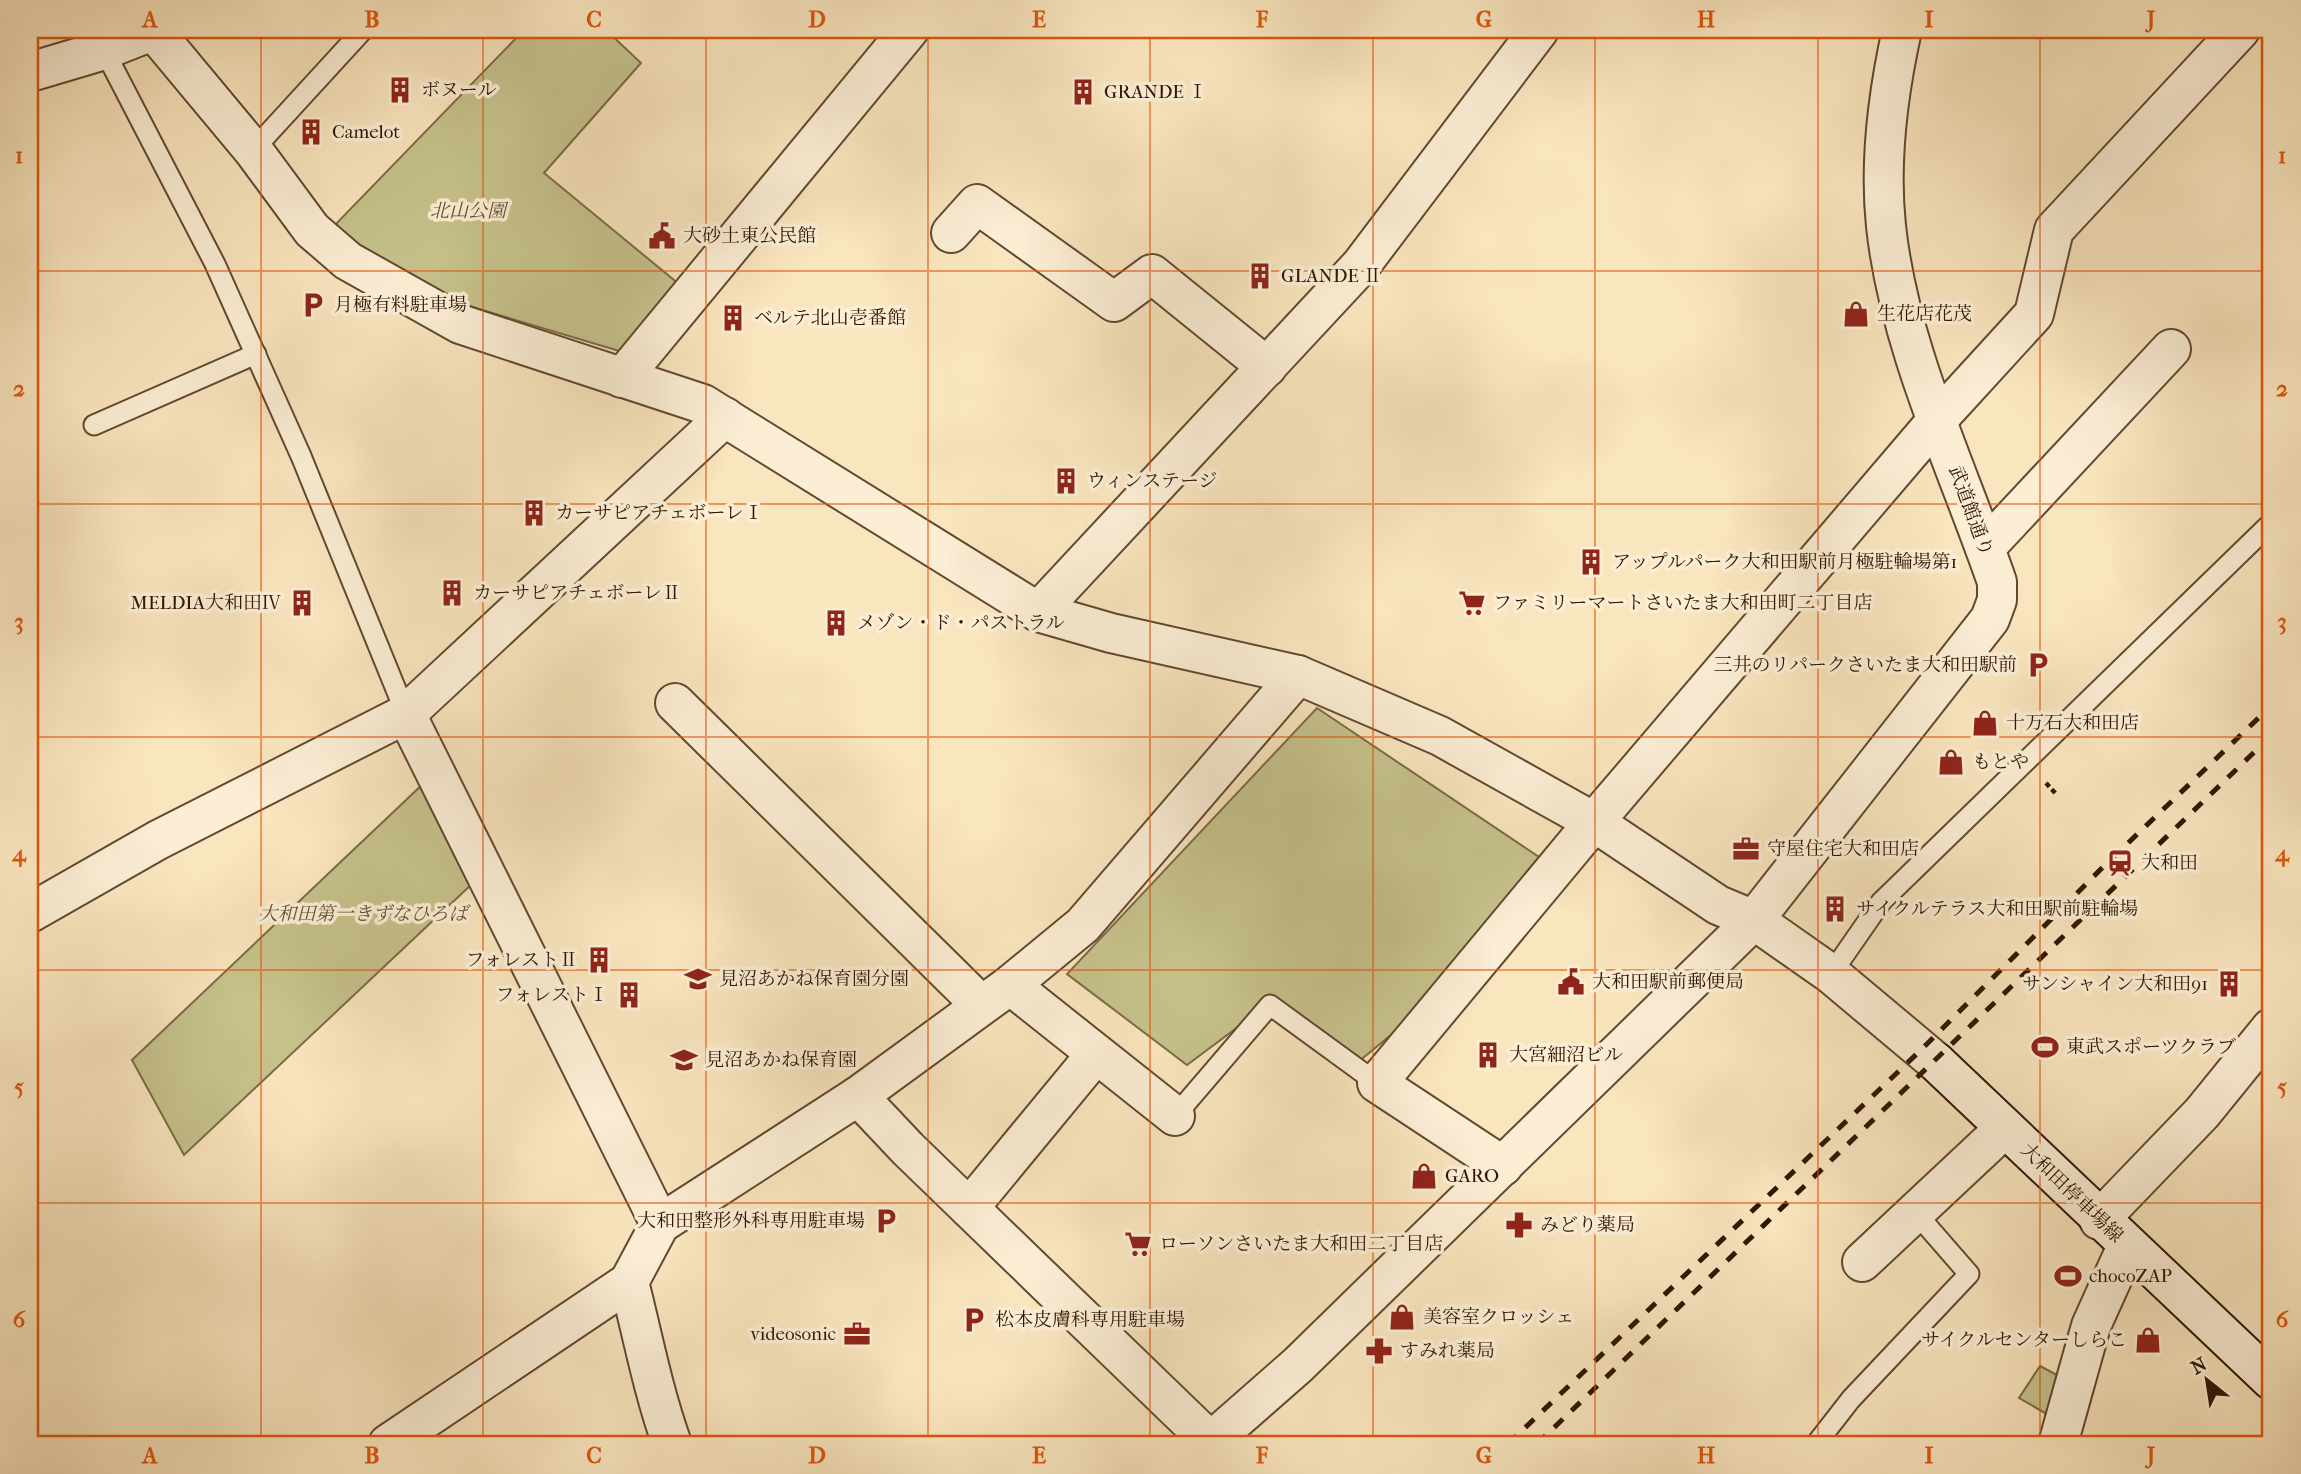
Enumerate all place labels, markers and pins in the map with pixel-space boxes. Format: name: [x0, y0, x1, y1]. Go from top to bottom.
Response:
building icon: ボヌール: [385, 75, 415, 105]
building icon: GRANDE Ⅰ: [1068, 77, 1098, 107]
place label: ボヌール: [421, 79, 497, 101]
place label: GRANDE Ⅰ: [1104, 81, 1207, 103]
building icon: Camelot: [296, 117, 326, 147]
place label: Camelot: [332, 121, 400, 143]
public building icon: 大砂土東公民館: [647, 221, 677, 251]
place label: 大砂土東公民館: [683, 225, 816, 247]
building icon: GLANDE Ⅱ: [1245, 261, 1275, 291]
place label: GLANDE Ⅱ: [1281, 265, 1382, 287]
parking icon: 月極有料駐車場: [298, 290, 328, 320]
place label: 月極有料駐車場: [334, 294, 467, 316]
shop icon: 生花店花茂: [1841, 299, 1871, 329]
building icon: ベルテ北山壱番館: [718, 303, 748, 333]
place label: 生花店花茂: [1877, 303, 1972, 325]
place label: ベルテ北山壱番館: [754, 307, 906, 329]
building icon: ウィンステージ: [1051, 466, 1081, 496]
place label: ウィンステージ: [1087, 470, 1218, 492]
building icon: カーサピアチェボーレⅠ: [519, 498, 549, 528]
place label: カーサピアチェボーレⅠ: [555, 502, 763, 524]
building icon: アップルパーク大和田駅前月極駐輪場第1: [1576, 547, 1606, 577]
place label: アップルパーク大和田駅前月極駐輪場第1: [1612, 551, 1957, 573]
building icon: カーサピアチェボーレⅡ: [437, 578, 467, 608]
place label: カーサピアチェボーレⅡ: [473, 582, 681, 604]
building icon: MELDIA大和田Ⅳ: [287, 588, 317, 618]
supermarket icon: ファミリーマートさいたま大和田町二丁目店: [1457, 588, 1487, 618]
place label: MELDIA大和田Ⅳ: [131, 592, 281, 614]
place label: ファミリーマートさいたま大和田町二丁目店: [1493, 592, 1873, 614]
building icon: メゾン・ド・パストラル: [821, 608, 851, 638]
place label: メゾン・ド・パストラル: [857, 612, 1065, 634]
parking icon: 三井のリパークさいたま大和田駅前: [2023, 650, 2053, 680]
place label: 三井のリパークさいたま大和田駅前: [1714, 654, 2017, 676]
shop icon: 十万石大和田店: [1970, 708, 2000, 738]
place label: 十万石大和田店: [2006, 712, 2139, 734]
shop icon: もとや: [1936, 747, 1966, 777]
place label: もとや: [1972, 751, 2029, 773]
office icon: 守屋住宅大和田店: [1731, 834, 1761, 864]
place label: 守屋住宅大和田店: [1767, 838, 1919, 860]
station icon: 大和田: [2105, 848, 2135, 878]
place label: 大和田: [2141, 852, 2198, 874]
building icon: サイクルテラス大和田駅前駐輪場: [1820, 894, 1850, 924]
place label: サイクルテラス大和田駅前駐輪場: [1856, 898, 2138, 920]
building icon: フォレストⅡ: [584, 945, 614, 975]
place label: フォレストⅡ: [466, 949, 578, 971]
school or university icon: 見沼あかね保育園分園: [683, 964, 713, 994]
public building icon: 大和田駅前郵便局: [1556, 967, 1586, 997]
place label: 見沼あかね保育園分園: [719, 968, 909, 990]
building icon: サンシャイン大和田91: [2214, 969, 2244, 999]
place label: 大和田駅前郵便局: [1592, 971, 1744, 993]
place label: サンシャイン大和田91: [2022, 973, 2208, 995]
building icon: フォレストⅠ: [614, 980, 644, 1010]
place label: フォレストⅠ: [496, 984, 608, 1006]
sports icon: 東武スポーツクラブ: [2030, 1032, 2060, 1062]
place label: 東武スポーツクラブ: [2066, 1036, 2236, 1058]
building icon: 大宮細沼ビル: [1473, 1040, 1503, 1070]
place label: 大宮細沼ビル: [1509, 1044, 1623, 1066]
school or university icon: 見沼あかね保育園: [669, 1045, 699, 1075]
place label: 見沼あかね保育園: [705, 1049, 857, 1071]
shop icon: GARO: [1409, 1161, 1439, 1191]
place label: GARO: [1445, 1165, 1499, 1187]
parking icon: 大和田整形外科専用駐車場: [871, 1206, 901, 1236]
place label: 大和田整形外科専用駐車場: [637, 1210, 865, 1232]
pharmacy icon: みどり薬局: [1504, 1210, 1534, 1240]
place label: みどり薬局: [1540, 1214, 1635, 1236]
supermarket icon: ローソンさいたま大和田二丁目店: [1123, 1229, 1153, 1259]
place label: ローソンさいたま大和田二丁目店: [1159, 1233, 1443, 1255]
sports icon: chocoZAP: [2053, 1261, 2083, 1291]
place label: chocoZAP: [2089, 1265, 2172, 1287]
shop icon: 美容室クロッシェ: [1387, 1302, 1417, 1332]
parking icon: 松本皮膚科専用駐車場: [959, 1305, 989, 1335]
place label: 美容室クロッシェ: [1423, 1306, 1574, 1328]
place label: 松本皮膚科専用駐車場: [995, 1309, 1185, 1331]
office icon: videosonic: [842, 1319, 872, 1349]
place label: videosonic: [750, 1323, 836, 1345]
shop icon: サイクルセンターしらこ: [2133, 1325, 2163, 1355]
place label: サイクルセンターしらこ: [1921, 1329, 2127, 1351]
pharmacy icon: すみれ薬局: [1364, 1336, 1394, 1366]
place label: すみれ薬局: [1400, 1340, 1495, 1362]

